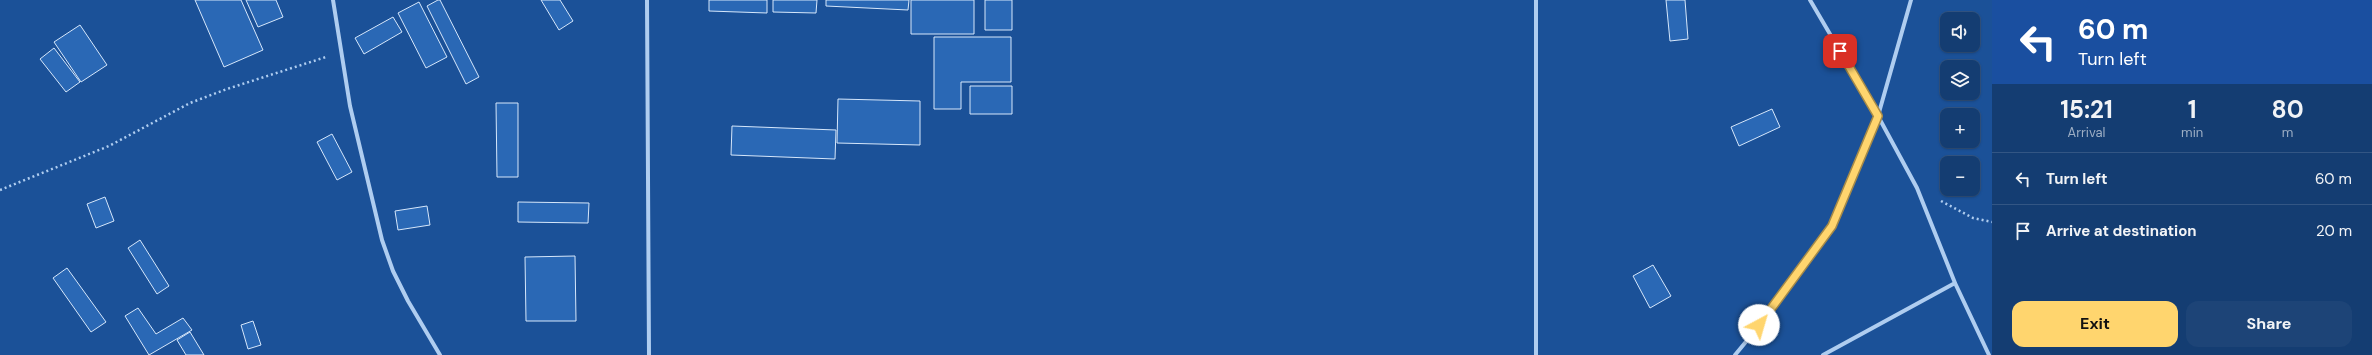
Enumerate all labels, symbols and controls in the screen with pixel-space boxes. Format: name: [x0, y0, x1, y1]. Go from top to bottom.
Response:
text: 60 m: [2078, 11, 2148, 48]
map controls: [1940, 12, 1980, 196]
button: sound: [1940, 12, 1980, 52]
icon: left: [2012, 16, 2064, 68]
pin: [1823, 34, 1857, 68]
icon: arrive: [1829, 40, 1851, 62]
text: Turn left: [2078, 47, 2147, 71]
button: layers: [1940, 60, 1980, 100]
text: 15:21: [2060, 94, 2113, 125]
text: 1: [2188, 94, 2197, 125]
text: 80: [2272, 94, 2304, 125]
button: +: [1940, 108, 1980, 148]
text: Arrival: [2068, 124, 2105, 141]
text: min: [2181, 124, 2203, 141]
text: m: [2282, 124, 2293, 141]
button: −: [1940, 156, 1980, 196]
icon: left: [2012, 168, 2034, 190]
text: Turn left: [2046, 169, 2107, 189]
text: 60 m: [2315, 169, 2352, 189]
icon: arrive: [2012, 220, 2034, 242]
text: Arrive at destination: [2046, 221, 2197, 241]
text: 20 m: [2316, 221, 2352, 241]
button: Exit: [2012, 301, 2178, 347]
button: Share: [2186, 301, 2352, 347]
position arrow: [1738, 304, 1780, 346]

